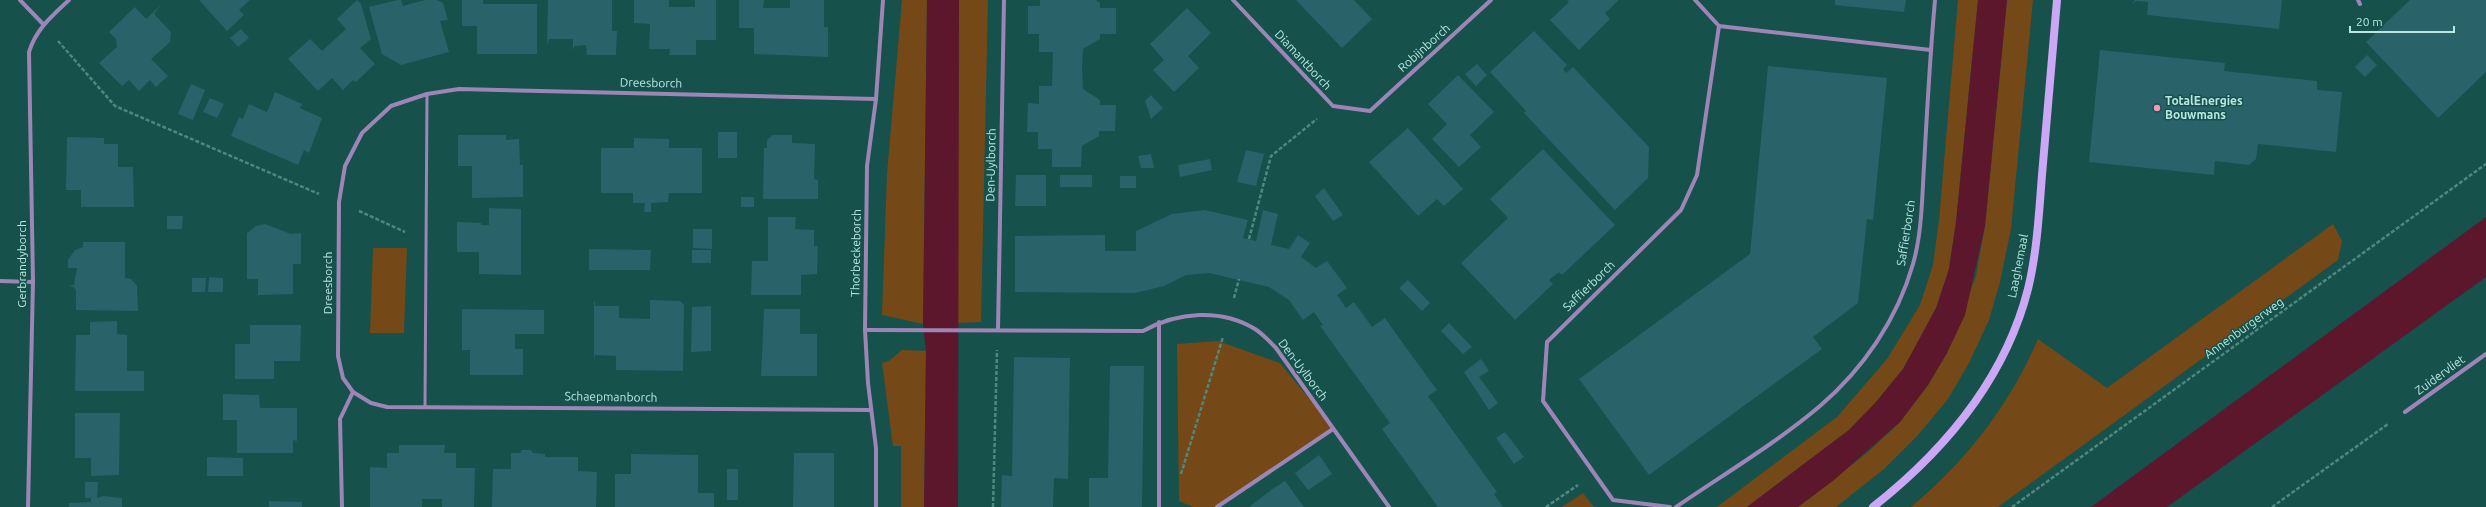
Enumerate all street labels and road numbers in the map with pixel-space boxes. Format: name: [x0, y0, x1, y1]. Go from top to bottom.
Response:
street label: Robijnborch: [1395, 21, 1452, 74]
street label: Diamantborch: [1272, 27, 1334, 92]
street label: Dreesborch: [620, 75, 682, 90]
street label: Den-Uylborch: [983, 128, 998, 202]
street label: Saffierborch: [1894, 199, 1917, 267]
street label: Thorbeckeborch: [848, 209, 863, 297]
street label: Gerbrandyborch: [15, 220, 28, 308]
street label: Laaghemaal: [2005, 233, 2030, 299]
street label: Dreesborch: [321, 252, 334, 314]
street label: Saffierborch: [1560, 258, 1617, 313]
street label: Annenburgerweg: [2202, 295, 2286, 361]
street label: Den-Uylborch: [1276, 336, 1331, 403]
street label: Zuidervliet: [2412, 352, 2467, 397]
street label: Schaepmanborch: [564, 389, 658, 404]

